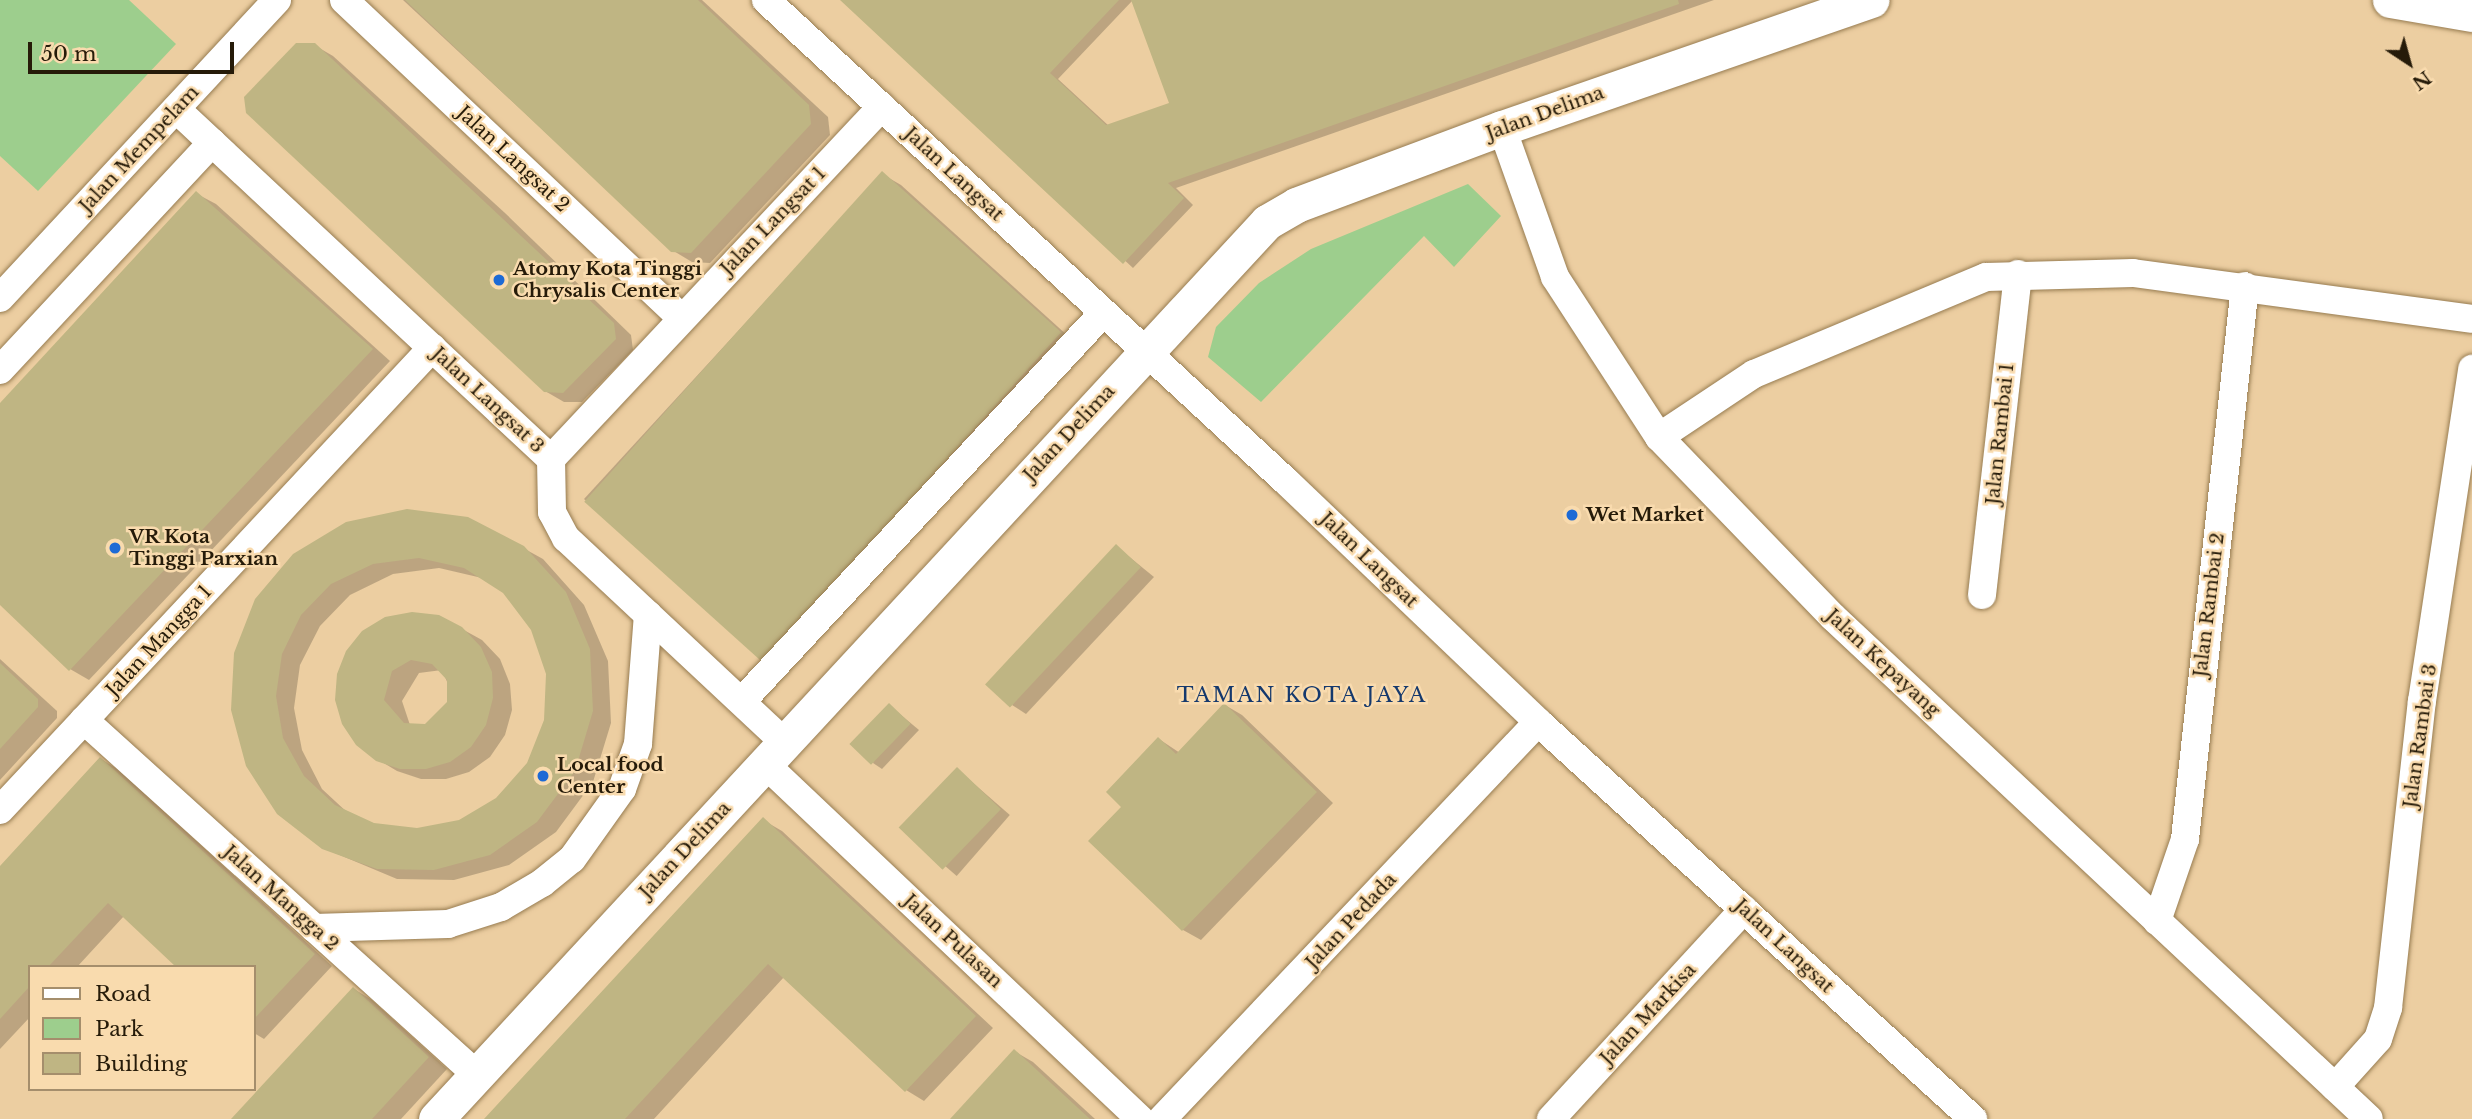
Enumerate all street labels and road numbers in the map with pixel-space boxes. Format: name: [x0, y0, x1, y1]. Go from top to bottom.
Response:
street label: Jalan Mempelam: [74, 81, 204, 217]
street label: Jalan Delima: [1483, 81, 1607, 145]
street label: Jalan Langsat 2: [452, 101, 574, 217]
street label: Jalan Langsat: [900, 122, 1008, 226]
street label: Jalan Langsat 1: [716, 162, 830, 280]
street label: Jalan Langsat 3: [427, 342, 549, 458]
street label: Jalan Rambai 1: [1981, 362, 2019, 506]
street label: Jalan Delima: [1018, 380, 1120, 486]
street label: Jalan Langsat: [1315, 507, 1423, 613]
street label: Jalan Rambai 2: [2189, 532, 2229, 678]
street label: Jalan Mangga 1: [102, 581, 216, 701]
street label: Jalan Kepayang: [1821, 604, 1945, 722]
street label: Jalan Rambai 3: [2399, 663, 2441, 809]
street label: Jalan Delima: [634, 797, 736, 903]
street label: Jalan Mangga 2: [219, 840, 343, 956]
street label: Jalan Pedada: [1301, 868, 1401, 974]
street label: Jalan Pulasan: [899, 889, 1007, 993]
street label: Jalan Langsat: [1730, 894, 1838, 998]
street label: Jalan Markisa: [1595, 959, 1701, 1069]

